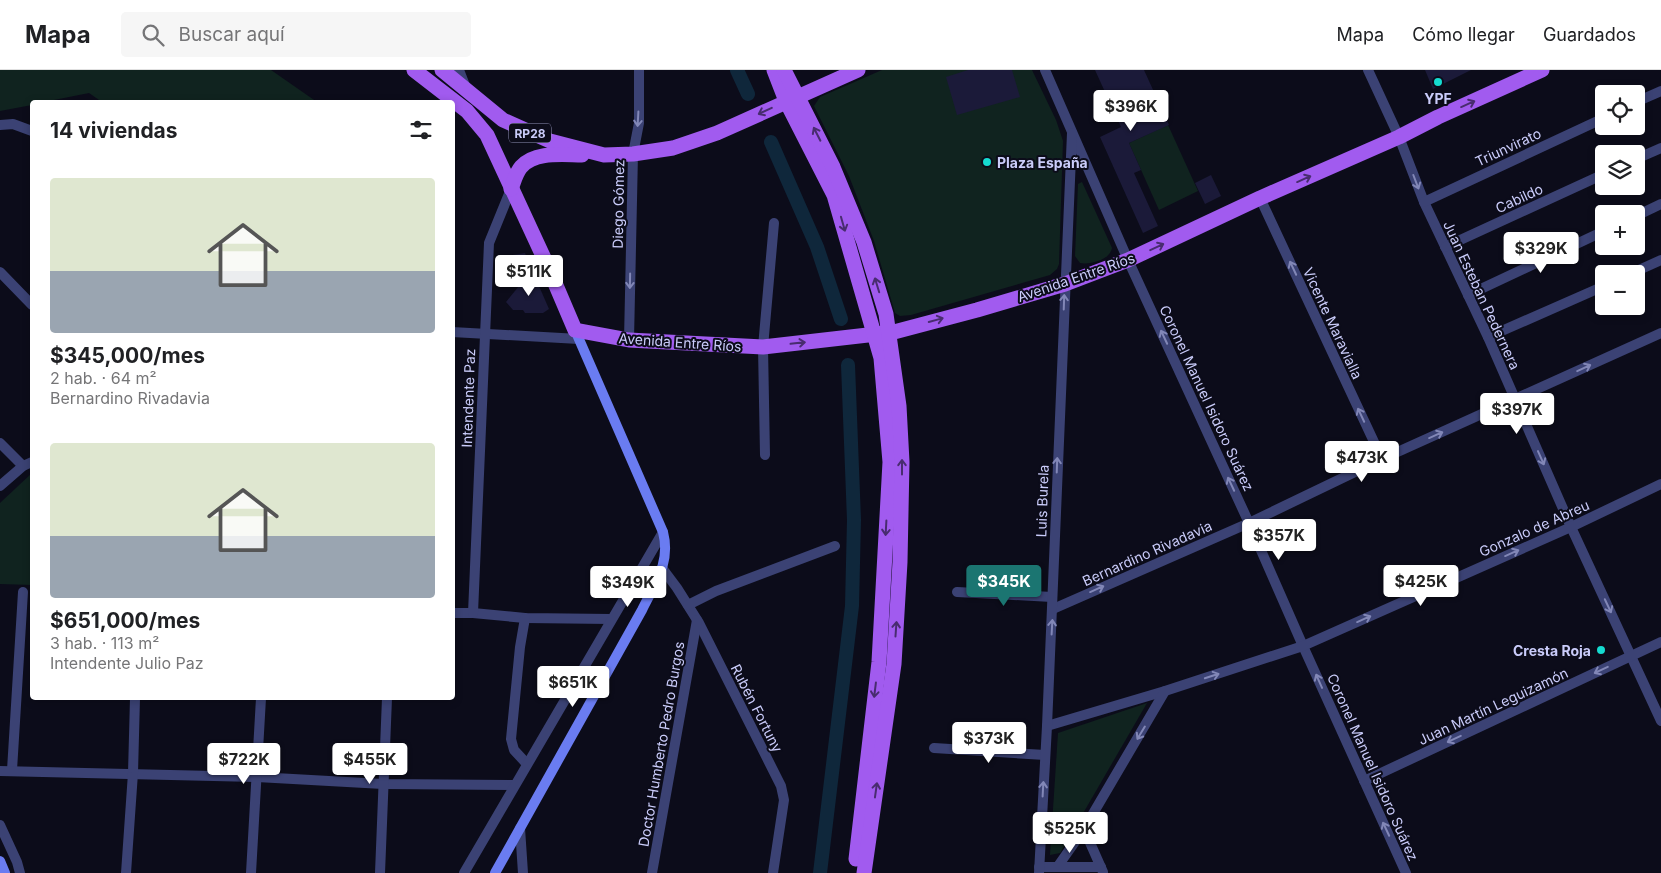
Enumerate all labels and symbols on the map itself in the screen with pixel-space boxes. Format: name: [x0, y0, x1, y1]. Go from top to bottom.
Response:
marker: YPF: [1432, 76, 1444, 88]
pin: $396K: [1096, 90, 1166, 132]
place label: YPF: [1424, 90, 1452, 107]
one-way arrow: [1460, 98, 1475, 108]
one-way arrow: [758, 106, 773, 116]
one-way arrow: [634, 110, 643, 126]
road number: RP28: [509, 124, 551, 142]
street label: Triunvirato: [1472, 124, 1544, 170]
one-way arrow: [811, 127, 821, 142]
place label: Plaza España: [997, 154, 1088, 171]
marker: Plaza España: [981, 156, 993, 168]
street label: Diego Gómez: [609, 159, 627, 249]
one-way arrow: [1296, 173, 1311, 183]
one-way arrow: [1412, 174, 1421, 190]
street label: Cabildo: [1493, 180, 1545, 216]
one-way arrow: [838, 216, 848, 232]
street label: Juan Esteban Pedernera: [1440, 218, 1524, 372]
pin: $329K: [1506, 232, 1576, 274]
one-way arrow: [1149, 241, 1164, 251]
street label: Avenida Entre Ríos: [1015, 249, 1137, 305]
pin: $511K: [494, 254, 564, 297]
one-way arrow: [1287, 261, 1297, 276]
street label: Vicente Maravialla: [1300, 264, 1366, 382]
one-way arrow: [625, 272, 635, 288]
one-way arrow: [872, 277, 882, 293]
one-way arrow: [1059, 295, 1069, 311]
street label: Coronel Manuel Isidoro Suárez: [1156, 302, 1258, 494]
one-way arrow: [928, 315, 944, 325]
street label: Avenida Entre Ríos: [618, 329, 742, 355]
one-way arrow: [1158, 330, 1168, 345]
one-way arrow: [789, 338, 805, 348]
street label: Intendente Paz: [458, 348, 478, 448]
one-way arrow: [1576, 362, 1591, 372]
pin: $397K: [1482, 392, 1552, 435]
one-way arrow: [1356, 408, 1366, 423]
one-way arrow: [1428, 430, 1443, 439]
pin: $473K: [1327, 440, 1397, 483]
one-way arrow: [1536, 450, 1546, 465]
one-way arrow: [1053, 457, 1062, 473]
one-way arrow: [897, 459, 907, 475]
street label: Luis Burela: [1032, 464, 1052, 538]
one-way arrow: [1226, 477, 1236, 492]
street label: Gonzalo de Abreu: [1476, 496, 1592, 560]
street label: Bernardino Rivadavia: [1080, 517, 1214, 589]
pin: $357K: [1244, 518, 1314, 561]
one-way arrow: [882, 519, 891, 535]
one-way arrow: [1504, 547, 1519, 557]
pin: $345K: [969, 564, 1039, 607]
pin: $425K: [1386, 564, 1456, 607]
pin: $349K: [593, 566, 663, 608]
one-way arrow: [1089, 584, 1104, 594]
one-way arrow: [1604, 598, 1614, 613]
one-way arrow: [1356, 613, 1371, 623]
one-way arrow: [1047, 619, 1056, 635]
one-way arrow: [891, 621, 900, 637]
street label: Doctor Humberto Pedro Burgos: [635, 640, 687, 848]
place label: Cresta Roja: [1513, 642, 1591, 659]
marker: Cresta Roja: [1595, 644, 1607, 656]
street label: Rubén Fortuny: [727, 661, 787, 755]
street label: Juan Martín Leguizamón: [1415, 664, 1571, 748]
pin: $651K: [538, 666, 608, 708]
one-way arrow: [1594, 666, 1609, 676]
one-way arrow: [1203, 671, 1219, 680]
street label: Coronel Manuel Isidoro Suárez: [1324, 671, 1422, 863]
one-way arrow: [1313, 674, 1323, 689]
one-way arrow: [870, 681, 880, 697]
pin: $373K: [954, 722, 1024, 764]
one-way arrow: [1135, 726, 1145, 740]
one-way arrow: [1447, 735, 1462, 744]
pin: $722K: [209, 742, 279, 785]
pin: $455K: [335, 742, 405, 785]
one-way arrow: [871, 782, 881, 798]
one-way arrow: [1039, 782, 1048, 798]
pin: $525K: [1035, 812, 1105, 854]
one-way arrow: [1381, 822, 1390, 837]

